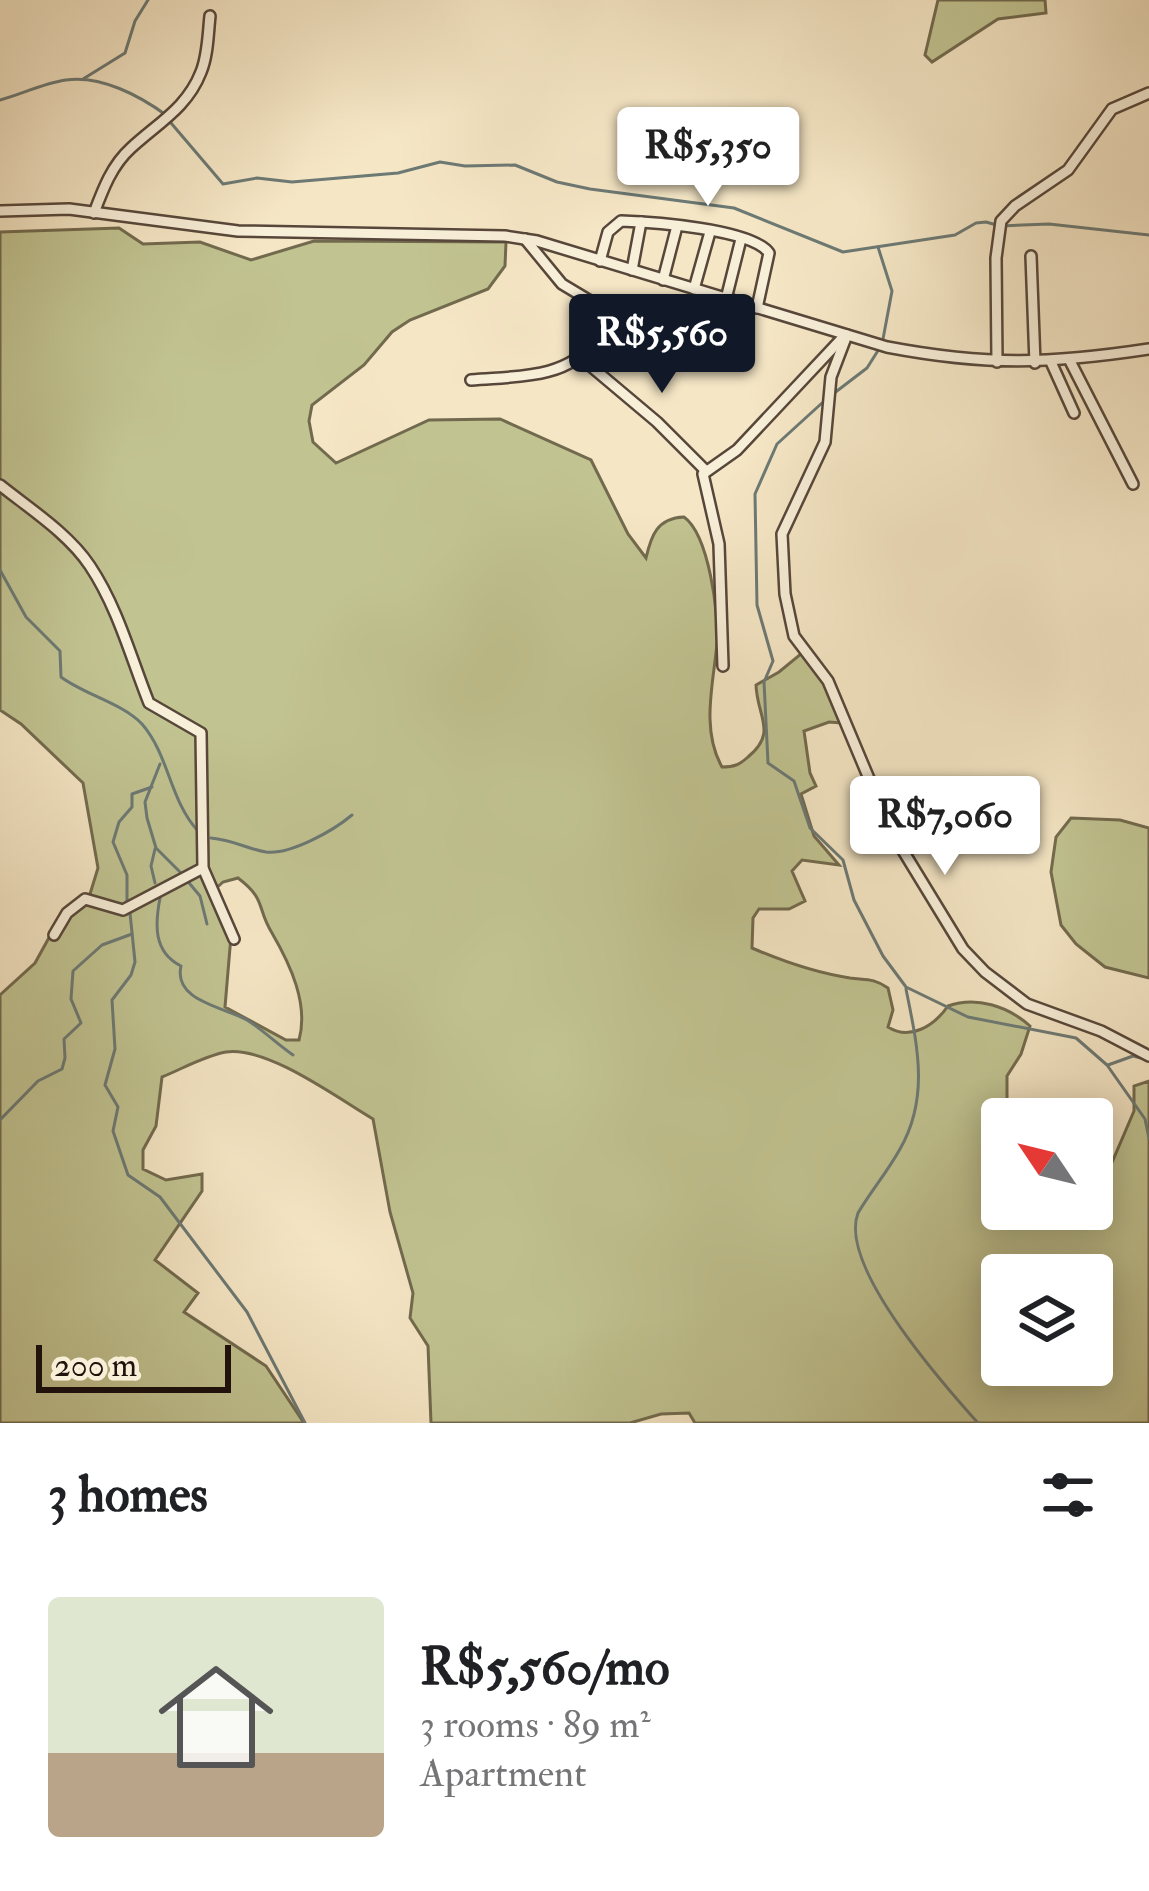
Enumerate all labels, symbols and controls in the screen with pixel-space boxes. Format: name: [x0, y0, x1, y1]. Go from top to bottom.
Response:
pin: R$5,350: [597, 107, 819, 209]
text: R$5,350: [644, 121, 772, 170]
pin: R$5,560: [551, 294, 773, 396]
text: R$5,560: [596, 308, 728, 357]
pin: R$7,060: [834, 776, 1056, 878]
text: R$7,060: [877, 790, 1013, 839]
north arrow: [981, 1098, 1113, 1230]
map controls: [981, 1098, 1113, 1386]
button: layers: [981, 1254, 1113, 1386]
scale bar: [36, 1339, 231, 1392]
text: 200 m: [54, 1345, 137, 1386]
icon: filters: [1035, 1462, 1101, 1528]
text: 3 homes: [48, 1463, 208, 1527]
text: R$5,560/mo: [420, 1636, 670, 1700]
icon: home: [144, 1645, 288, 1789]
text: 3 rooms · 89 m²: [420, 1700, 651, 1749]
text: Apartment: [420, 1749, 587, 1798]

